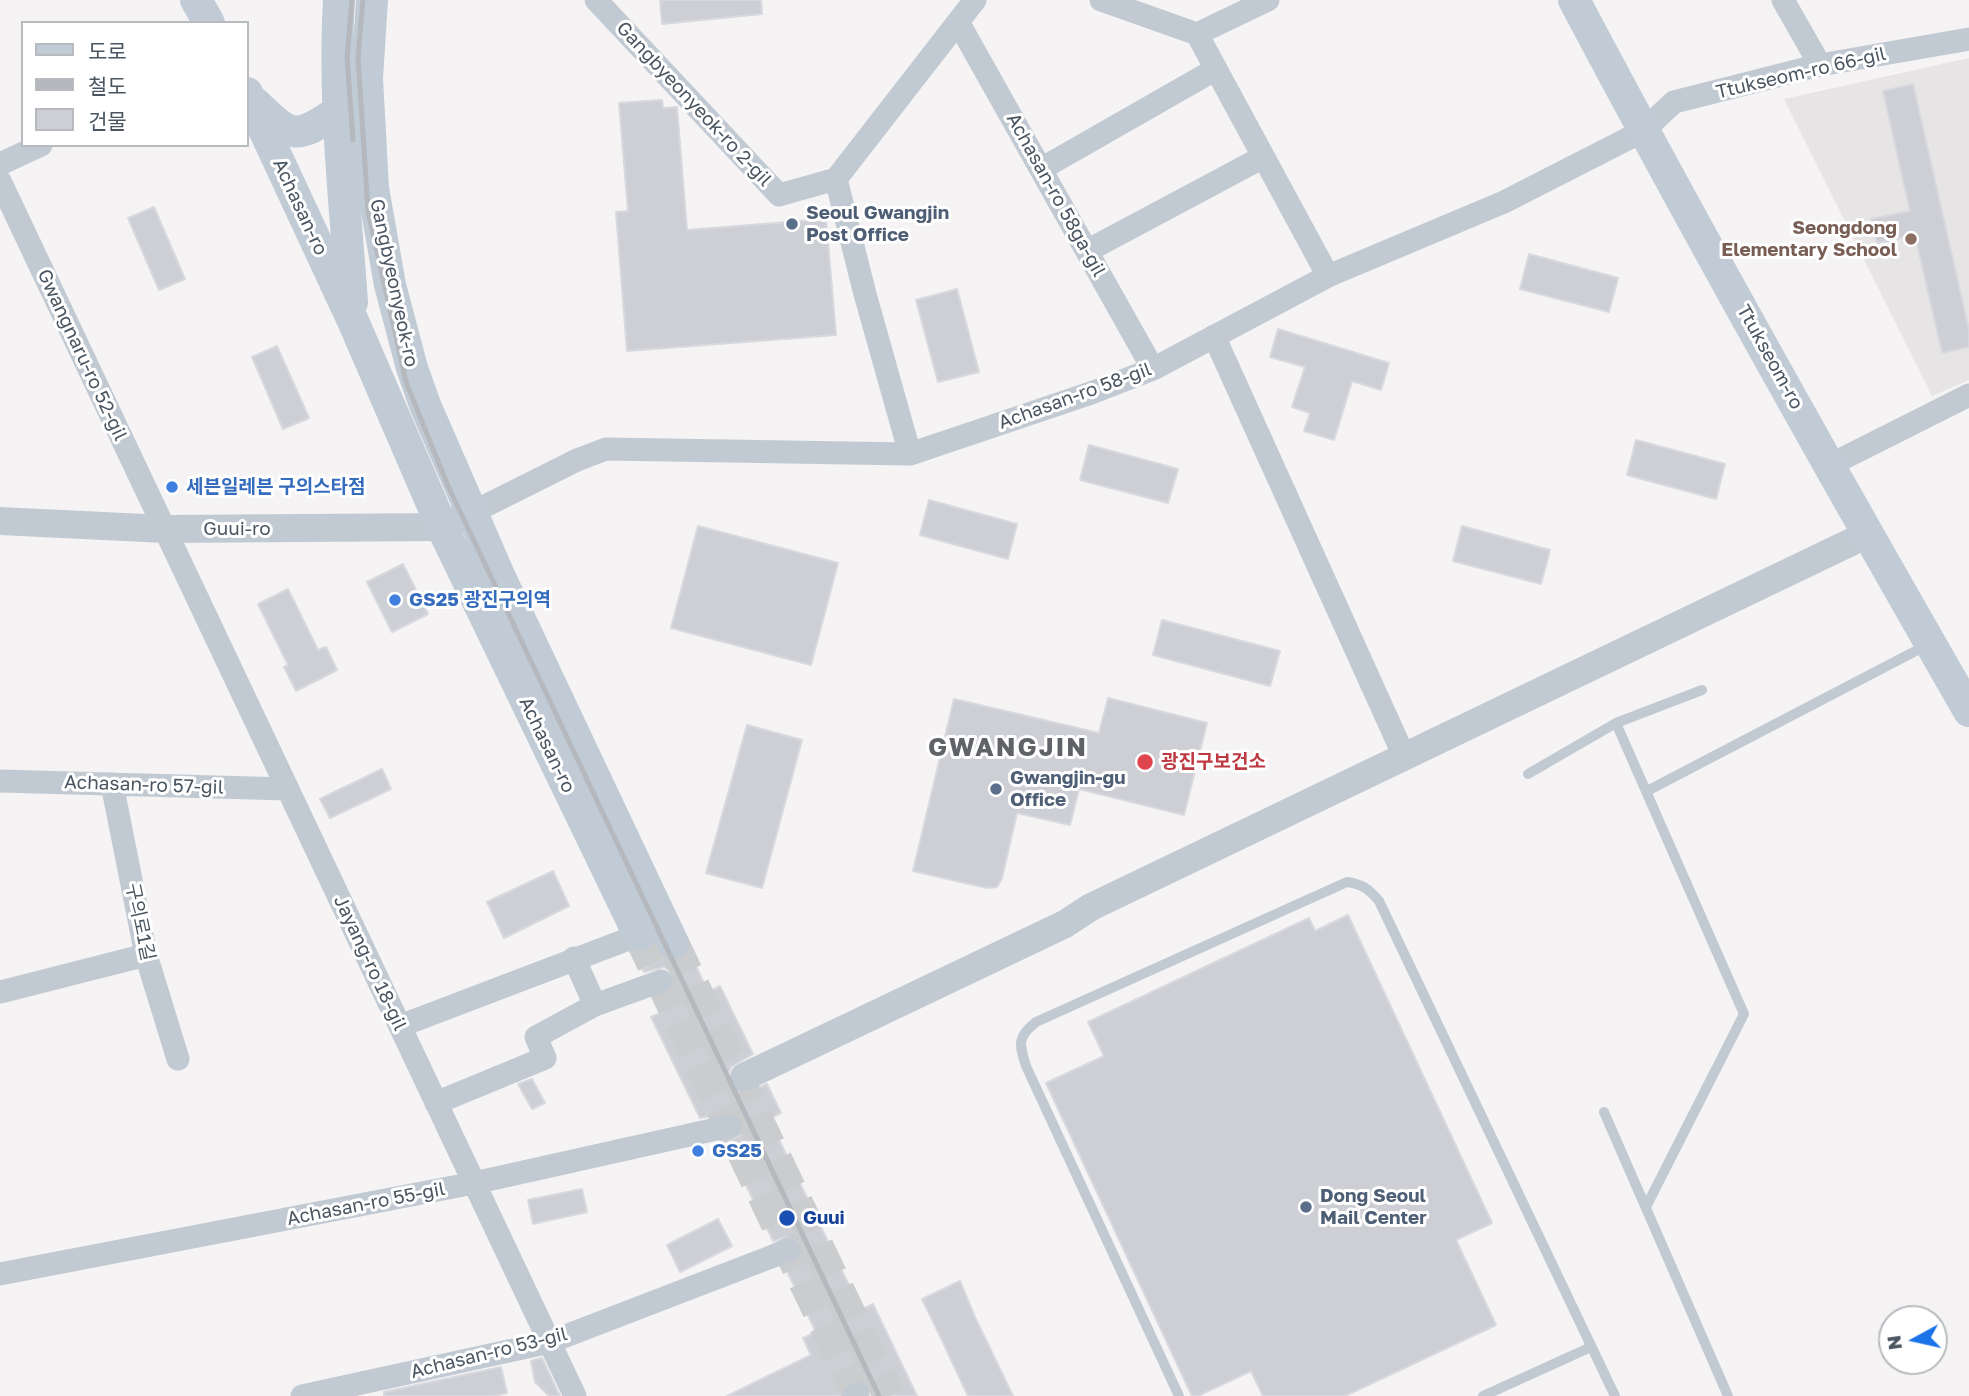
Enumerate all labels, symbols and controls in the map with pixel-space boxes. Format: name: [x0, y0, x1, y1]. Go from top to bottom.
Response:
street label: Gangbyeonyeok-ro 2-gil: [612, 17, 776, 191]
legend: [21, 21, 248, 147]
text: 도로: [88, 38, 127, 64]
street label: Ttukseom-ro 66-gil: [1714, 42, 1888, 104]
text: 철도: [88, 73, 127, 99]
text: 건물: [88, 108, 127, 134]
street label: Achasan-ro 58ga-gil: [1002, 109, 1110, 281]
street label: Achasan-ro: [268, 155, 332, 259]
street label: Gangbyeonyeok-ro: [365, 197, 423, 369]
place label: Seoul Gwangjin Post Office: [806, 202, 949, 246]
marker: Seoul Gwangjin Post Office: [784, 216, 800, 232]
place label: Seongdong Elementary School: [1721, 217, 1897, 261]
marker: Seongdong Elementary School: [1903, 231, 1919, 247]
street label: Gwangnaru-ro 52-gil: [32, 266, 132, 444]
street label: Ttukseom-ro: [1732, 301, 1808, 413]
street label: Achasan-ro 58-gil: [995, 358, 1155, 434]
place label: 세븐일레븐 구의스타점: [186, 476, 366, 498]
marker: 세븐일레븐 구의스타점: [164, 479, 180, 495]
street label: Guui-ro: [203, 518, 271, 540]
place label: GS25 광진구의역: [409, 589, 551, 611]
marker: GS25 광진구의역: [387, 592, 403, 608]
street label: Achasan-ro: [514, 693, 580, 797]
district label: GWANGJIN: [929, 732, 1087, 764]
place label: 광진구보건소: [1161, 751, 1266, 773]
marker: 광진구보건소: [1135, 752, 1155, 772]
place label: Gwangjin-gu Office: [1010, 767, 1126, 811]
street label: Achasan-ro 57-gil: [64, 771, 224, 799]
marker: Gwangjin-gu Office: [988, 781, 1004, 797]
street label: 구의로1길: [121, 881, 159, 963]
street label: Jayang-ro 18-gil: [329, 892, 411, 1034]
place label: GS25: [712, 1140, 762, 1162]
marker: GS25: [690, 1143, 706, 1159]
street label: Achasan-ro 55-gil: [285, 1177, 447, 1231]
place label: Dong Seoul Mail Center: [1320, 1185, 1427, 1229]
marker: Dong Seoul Mail Center: [1298, 1199, 1314, 1215]
place label: Guui: [803, 1207, 845, 1229]
marker: Guui: [777, 1208, 797, 1228]
north arrow: [1878, 1305, 1948, 1375]
street label: Achasan-ro 53-gil: [408, 1323, 570, 1383]
text: N: [1881, 1334, 1906, 1351]

